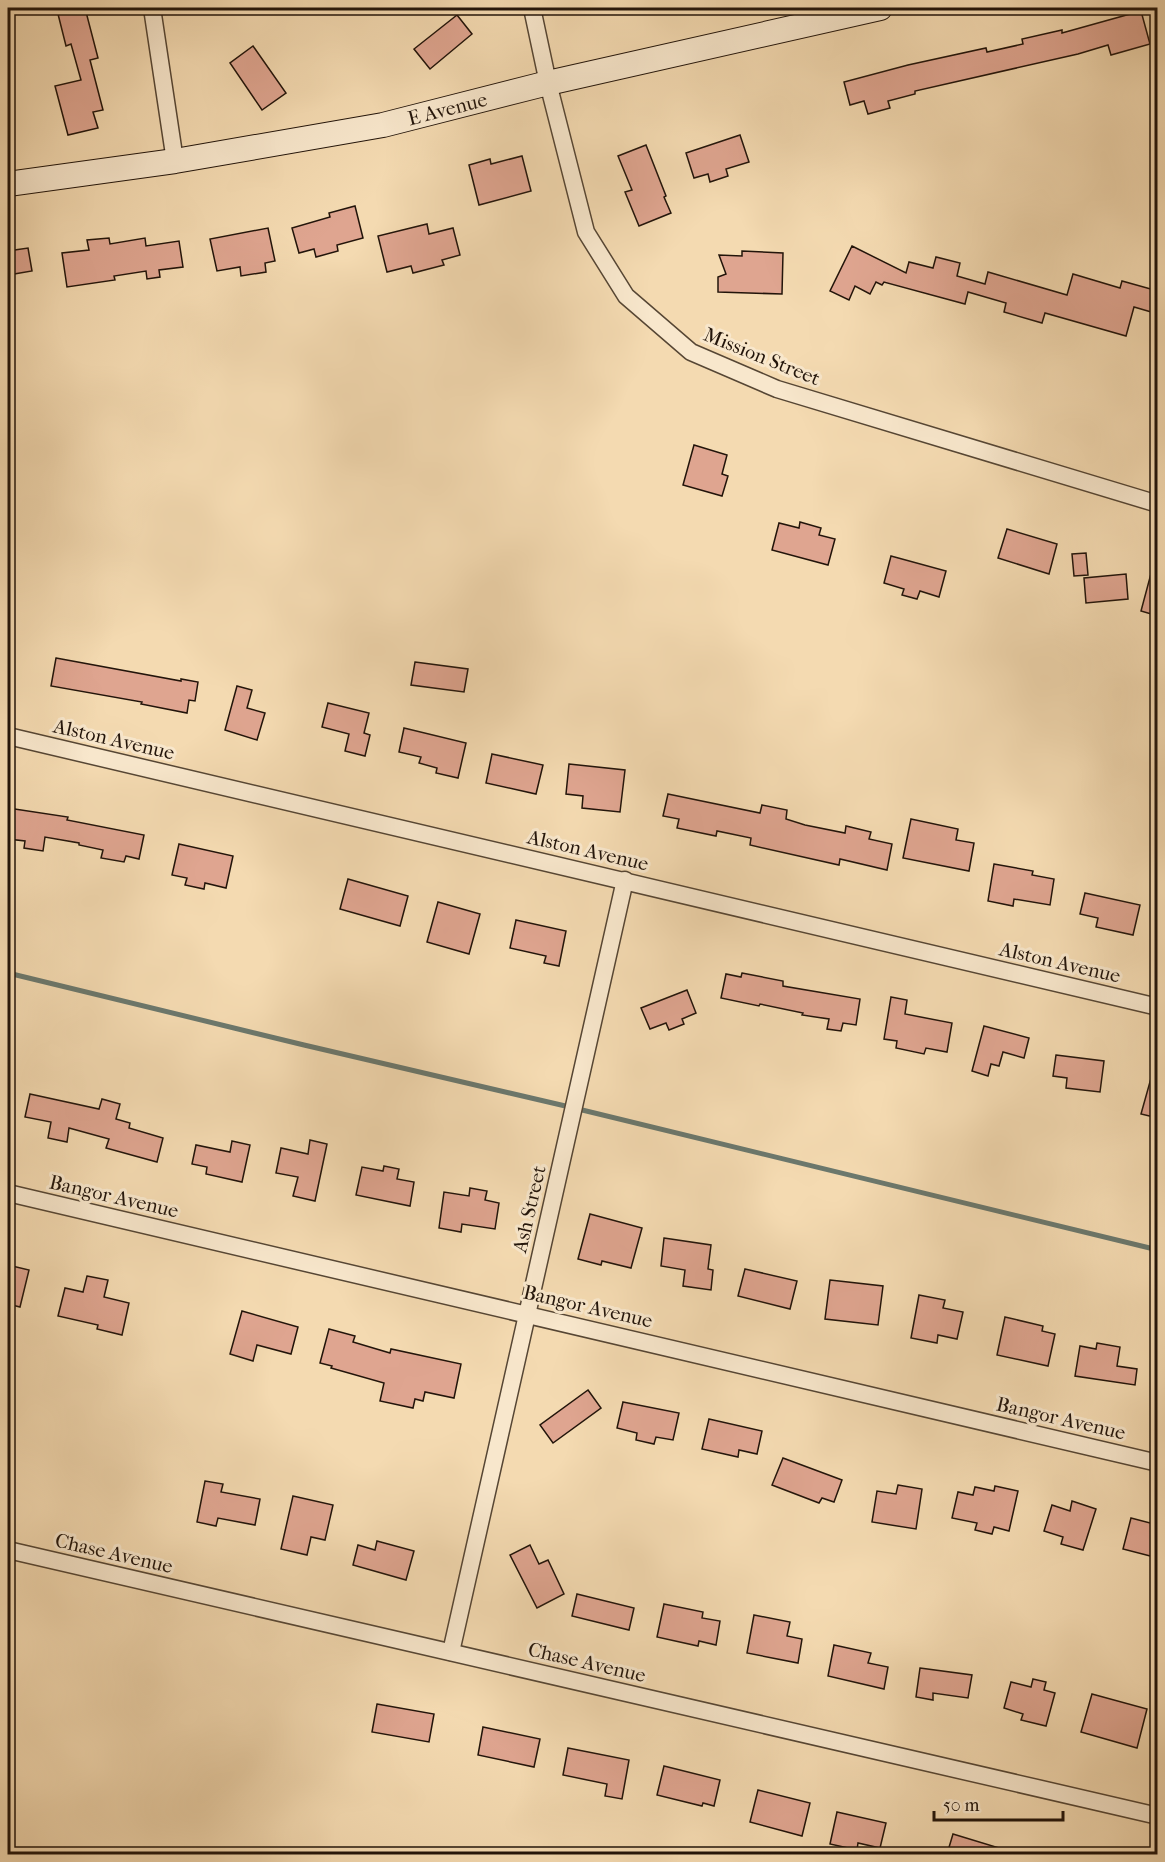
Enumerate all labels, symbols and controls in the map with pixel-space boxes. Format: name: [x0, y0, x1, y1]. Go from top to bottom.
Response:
street label: E Avenue: [405, 88, 490, 130]
street label: Mission Street: [700, 323, 823, 390]
street label: Alston Avenue: [50, 714, 177, 765]
street label: Alston Avenue: [524, 825, 651, 876]
street label: Alston Avenue: [996, 937, 1123, 988]
street label: Ash Street: [508, 1163, 551, 1256]
street label: Bangor Avenue: [47, 1170, 181, 1223]
street label: Bangor Avenue: [521, 1280, 655, 1333]
street label: Bangor Avenue: [994, 1392, 1128, 1445]
street label: Chase Avenue: [53, 1529, 175, 1578]
street label: Chase Avenue: [526, 1638, 648, 1687]
scale bar: [934, 1784, 1063, 1822]
text: 50 m: [943, 1795, 980, 1816]

